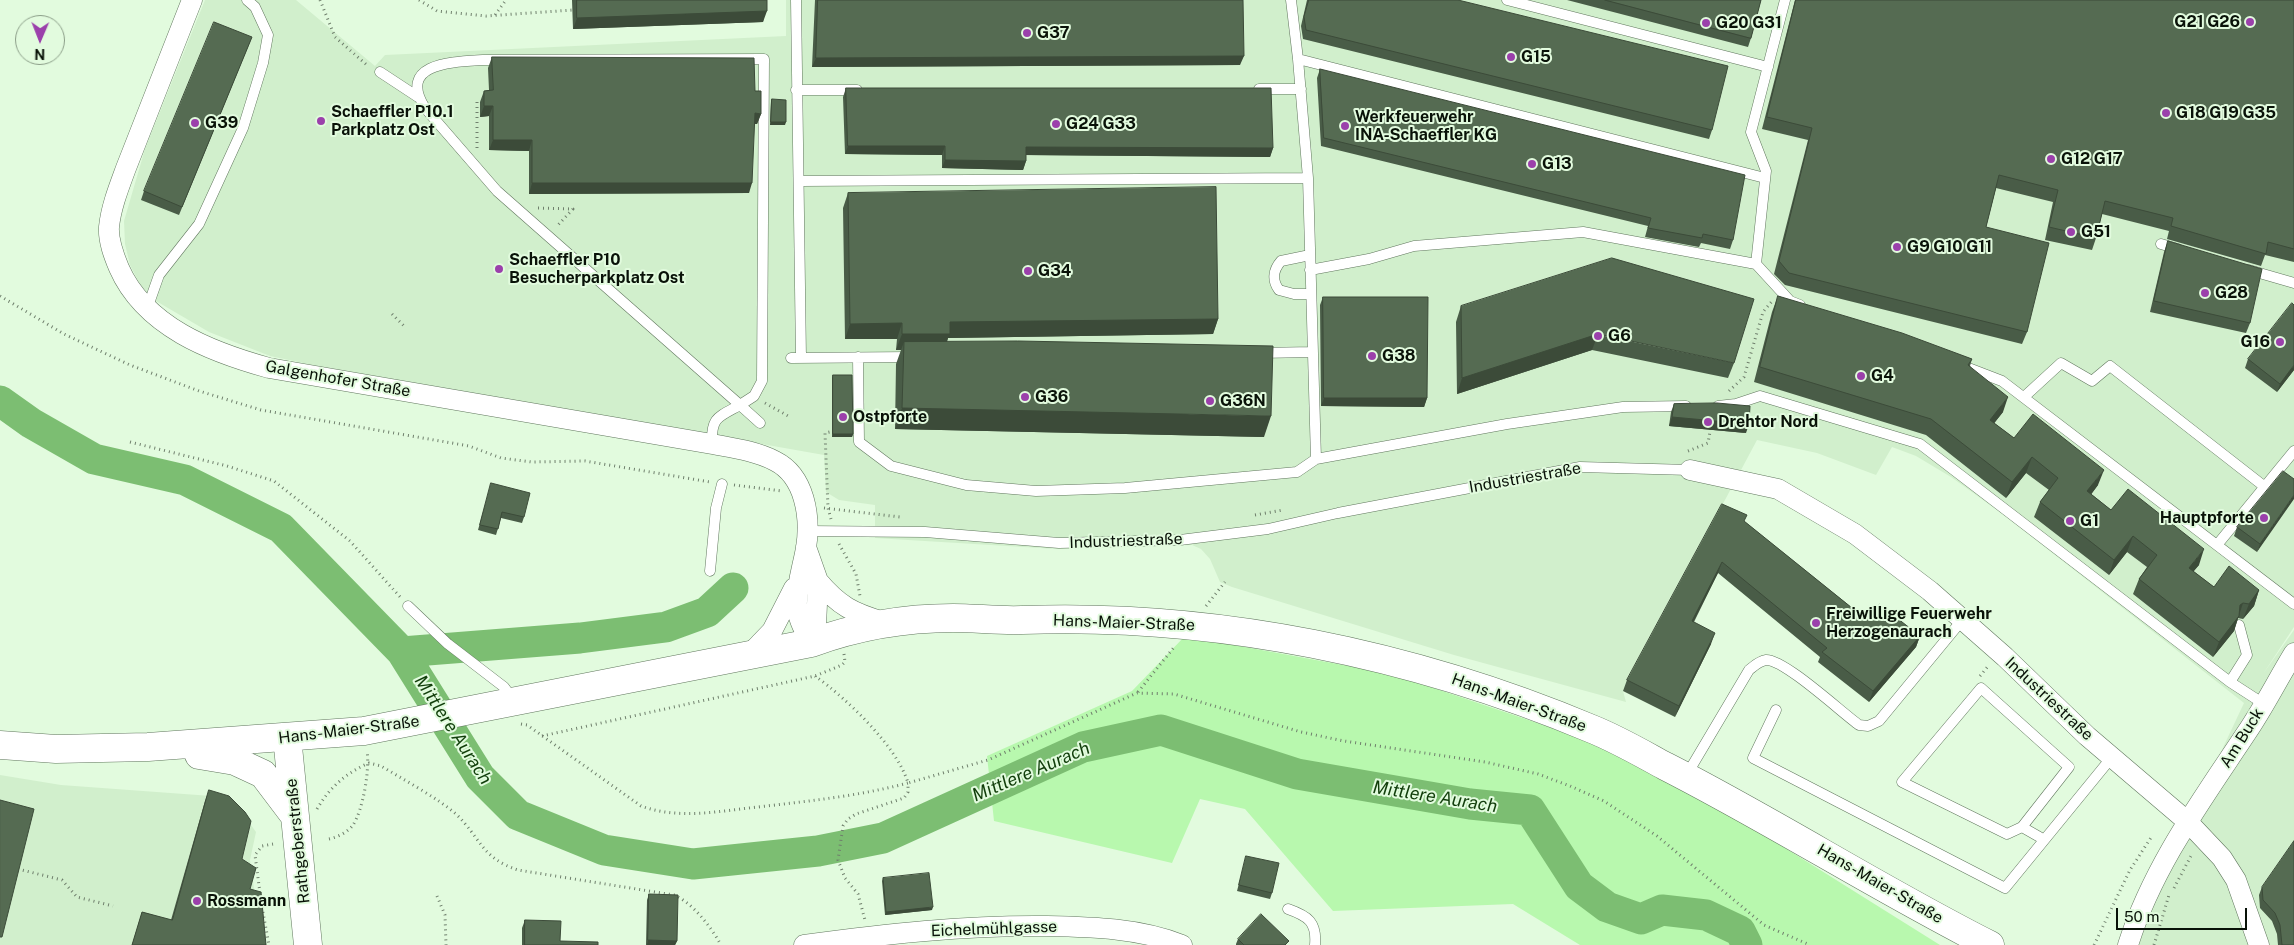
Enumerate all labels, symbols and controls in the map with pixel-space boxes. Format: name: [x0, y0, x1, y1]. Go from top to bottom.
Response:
place label: G21 G26: [2174, 12, 2240, 32]
place label: G20 G31: [1716, 13, 1782, 33]
north arrow: [15, 15, 65, 65]
marker: G21 G26: [2244, 16, 2256, 28]
marker: G20 G31: [1700, 17, 1712, 29]
place label: G37: [1037, 23, 1070, 43]
marker: G37: [1021, 27, 1033, 39]
text: N: [34, 46, 45, 62]
place label: G15: [1521, 47, 1551, 67]
marker: G15: [1505, 51, 1517, 63]
place label: Schaeffler P10.1 Parkplatz Ost: [331, 102, 454, 140]
place label: G18 G19 G35: [2176, 103, 2276, 123]
place label: Werkfeuerwehr INA-Schaeffler KG: [1355, 107, 1497, 145]
marker: G18 G19 G35: [2160, 107, 2172, 119]
place label: G39: [205, 113, 238, 133]
place label: G24 G33: [1066, 114, 1136, 134]
marker: Schaeffler P10.1 Parkplatz Ost: [315, 115, 327, 127]
marker: G39: [189, 117, 201, 129]
marker: G24 G33: [1050, 118, 1062, 130]
marker: Werkfeuerwehr INA-Schaeffler KG: [1339, 120, 1351, 132]
place label: G12 G17: [2061, 149, 2123, 169]
marker: G12 G17: [2045, 153, 2057, 165]
place label: G13: [1542, 154, 1572, 174]
marker: G13: [1526, 158, 1538, 170]
place label: G51: [2081, 222, 2111, 242]
marker: G51: [2065, 226, 2077, 238]
place label: G9 G10 G11: [1907, 237, 1992, 257]
marker: G9 G10 G11: [1891, 241, 1903, 253]
place label: Schaeffler P10 Besucherparkplatz Ost: [509, 250, 685, 288]
place label: G34: [1038, 261, 1071, 281]
marker: Schaeffler P10 Besucherparkplatz Ost: [493, 263, 505, 275]
marker: G34: [1022, 265, 1034, 277]
place label: G28: [2215, 283, 2248, 303]
marker: G28: [2199, 287, 2211, 299]
place label: G6: [1608, 326, 1631, 346]
marker: G6: [1592, 330, 1604, 342]
place label: G16: [2240, 332, 2270, 352]
marker: G16: [2274, 336, 2286, 348]
place label: G38: [1382, 346, 1415, 366]
marker: G38: [1366, 350, 1378, 362]
street label: Galgenhofer Straße: [264, 357, 412, 401]
place label: G4: [1871, 366, 1894, 386]
marker: G4: [1855, 370, 1867, 382]
place label: G36: [1035, 387, 1068, 407]
marker: G36: [1019, 391, 1031, 403]
place label: G36N: [1220, 391, 1266, 411]
marker: G36N: [1204, 395, 1216, 407]
place label: Ostpforte: [853, 407, 927, 427]
marker: Ostpforte: [837, 411, 849, 423]
place label: Drehtor Nord: [1718, 412, 1818, 432]
marker: Drehtor Nord: [1702, 416, 1714, 428]
street label: Industriestraße: [1467, 459, 1583, 497]
place label: Hauptpforte: [2160, 508, 2254, 528]
place label: G1: [2080, 511, 2099, 531]
marker: Hauptpforte: [2258, 512, 2270, 524]
marker: G1: [2064, 515, 2076, 527]
street label: Industriestraße: [1069, 529, 1183, 553]
place label: Freiwillige Feuerwehr Herzogenaurach: [1826, 604, 1992, 642]
street label: Hans-Maier-Straße: [1053, 611, 1195, 635]
marker: Freiwillige Feuerwehr Herzogenaurach: [1810, 617, 1822, 629]
street label: Industriestraße: [2001, 653, 2097, 745]
street label: Hans-Maier-Straße: [1449, 670, 1589, 736]
water label: Mittlere Aurach: [410, 671, 496, 789]
street label: Am Buck: [2216, 705, 2268, 771]
street label: Hans-Maier-Straße: [277, 712, 421, 748]
water label: Mittlere Aurach: [969, 737, 1093, 807]
water label: Mittlere Aurach: [1371, 776, 1499, 818]
street label: Rathgeberstraße: [282, 778, 314, 904]
street label: Hans-Maier-Straße: [1814, 840, 1946, 928]
place label: Rossmann: [207, 891, 286, 911]
marker: Rossmann: [191, 895, 203, 907]
scale bar: [2119, 898, 2250, 930]
text: 50 m: [2124, 908, 2159, 925]
street label: Eichelmühlgasse: [930, 917, 1058, 941]

